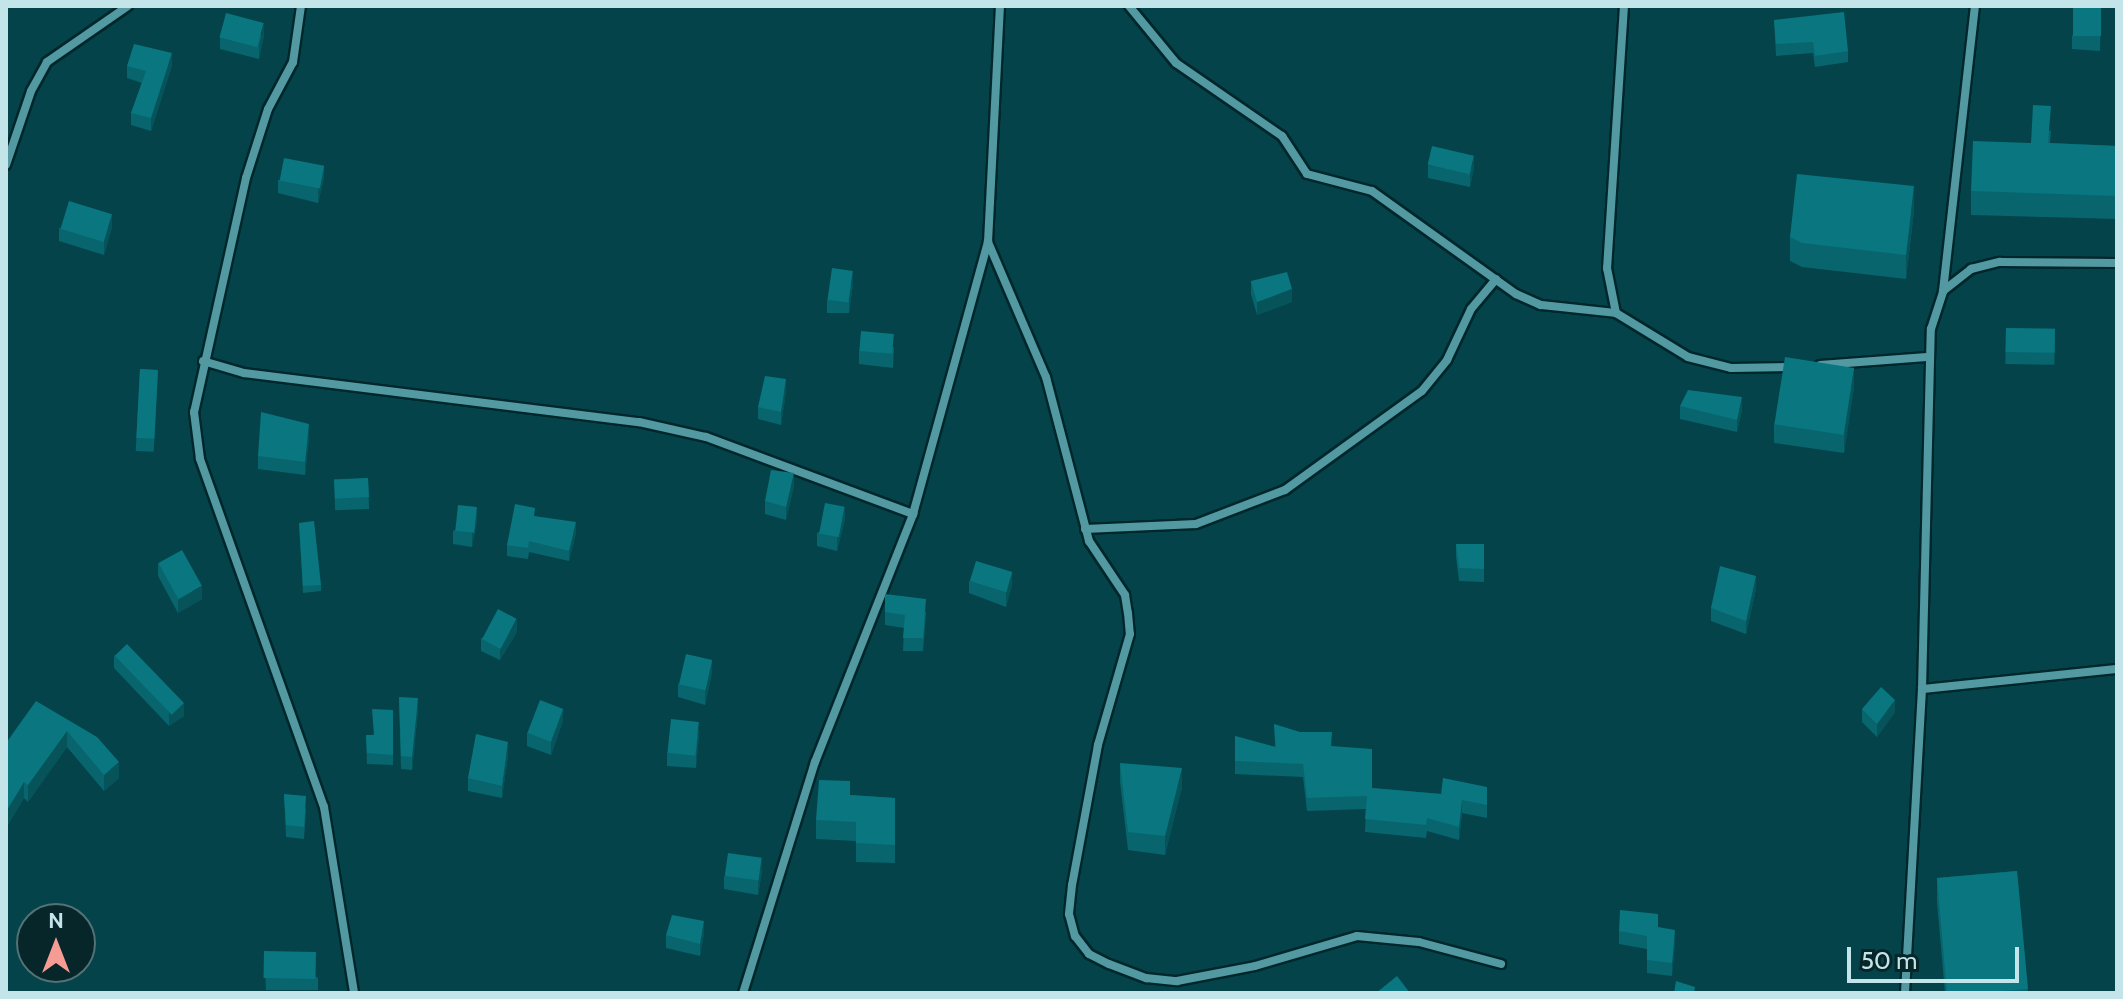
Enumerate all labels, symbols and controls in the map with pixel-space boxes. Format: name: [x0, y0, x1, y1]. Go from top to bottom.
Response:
north arrow: [16, 903, 96, 983]
text: N: [48, 907, 64, 934]
scale bar: [1851, 931, 2023, 981]
text: 50 m: [1861, 946, 1917, 975]

